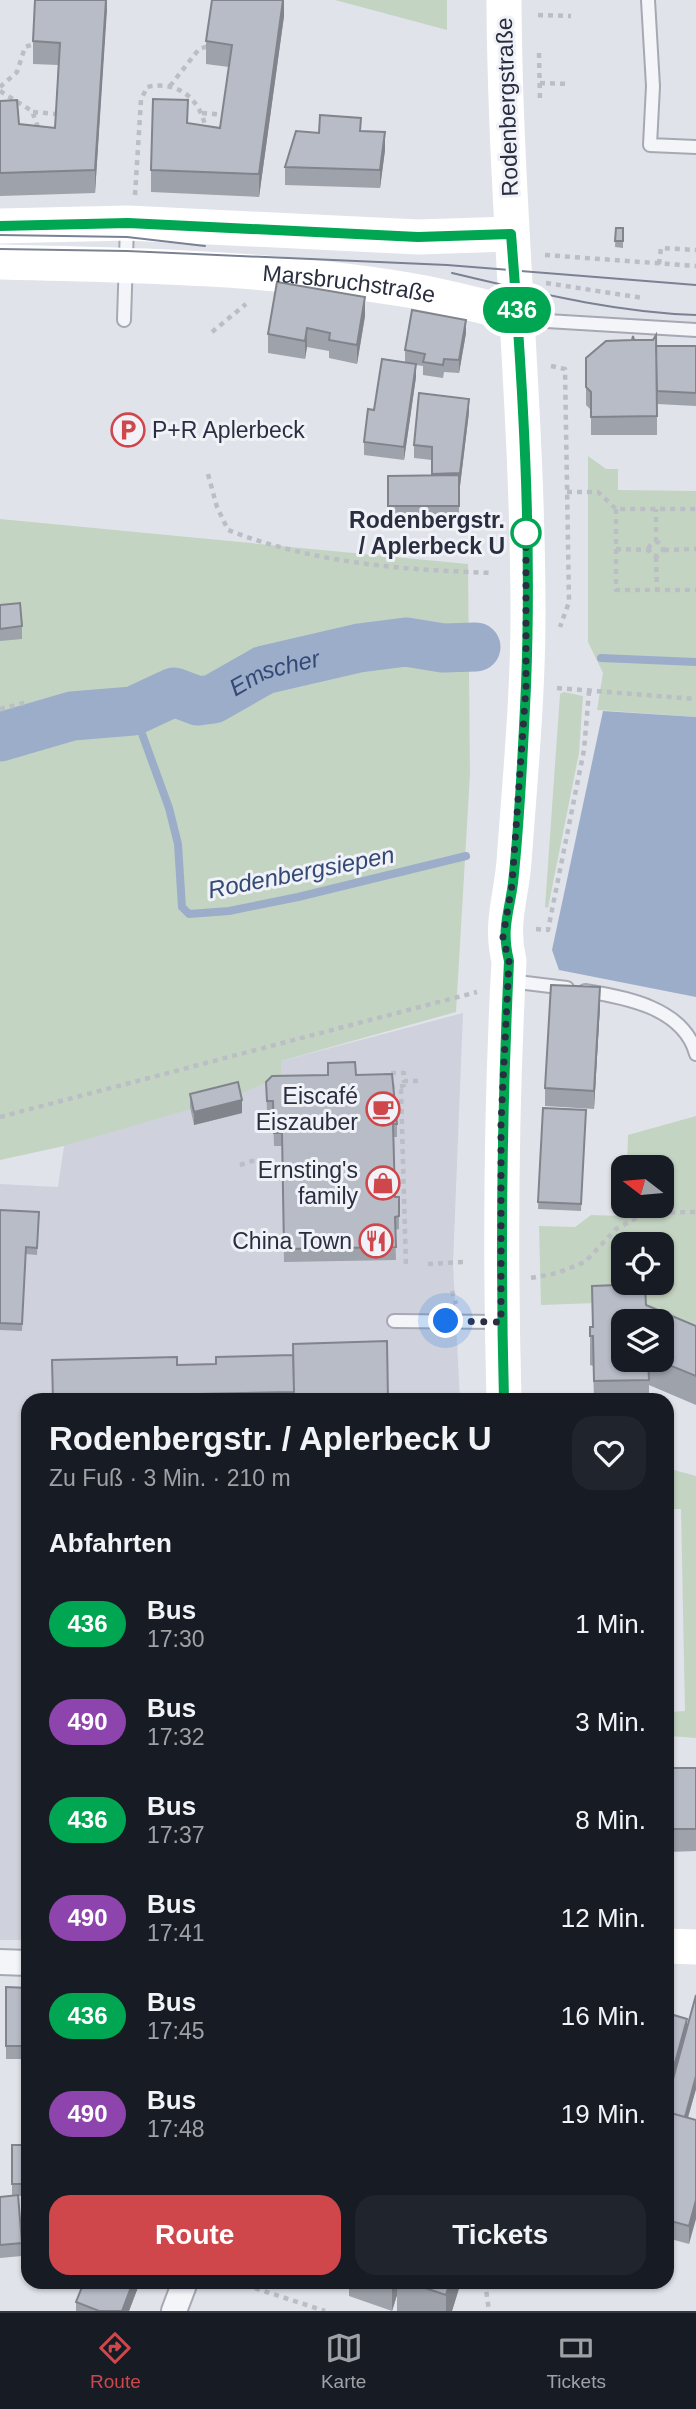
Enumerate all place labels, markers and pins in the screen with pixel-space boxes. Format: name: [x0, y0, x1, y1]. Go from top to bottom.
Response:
parking icon: P+R Aplerbeck: [109, 411, 147, 449]
place label: P+R Aplerbeck: [152, 417, 305, 443]
place label: Rodenbergstr. / Aplerbeck U: [349, 507, 505, 559]
marker: Rodenbergstr. / Aplerbeck U: [511, 518, 541, 548]
place label: Eiscafé Eiszauber: [256, 1083, 358, 1135]
cafe icon: Eiscafé Eiszauber: [364, 1090, 402, 1128]
place label: Ernsting's family: [258, 1157, 358, 1209]
shop icon: Ernsting's family: [364, 1164, 402, 1202]
restaurant icon: China Town: [357, 1222, 395, 1260]
place label: China Town: [232, 1228, 352, 1254]

